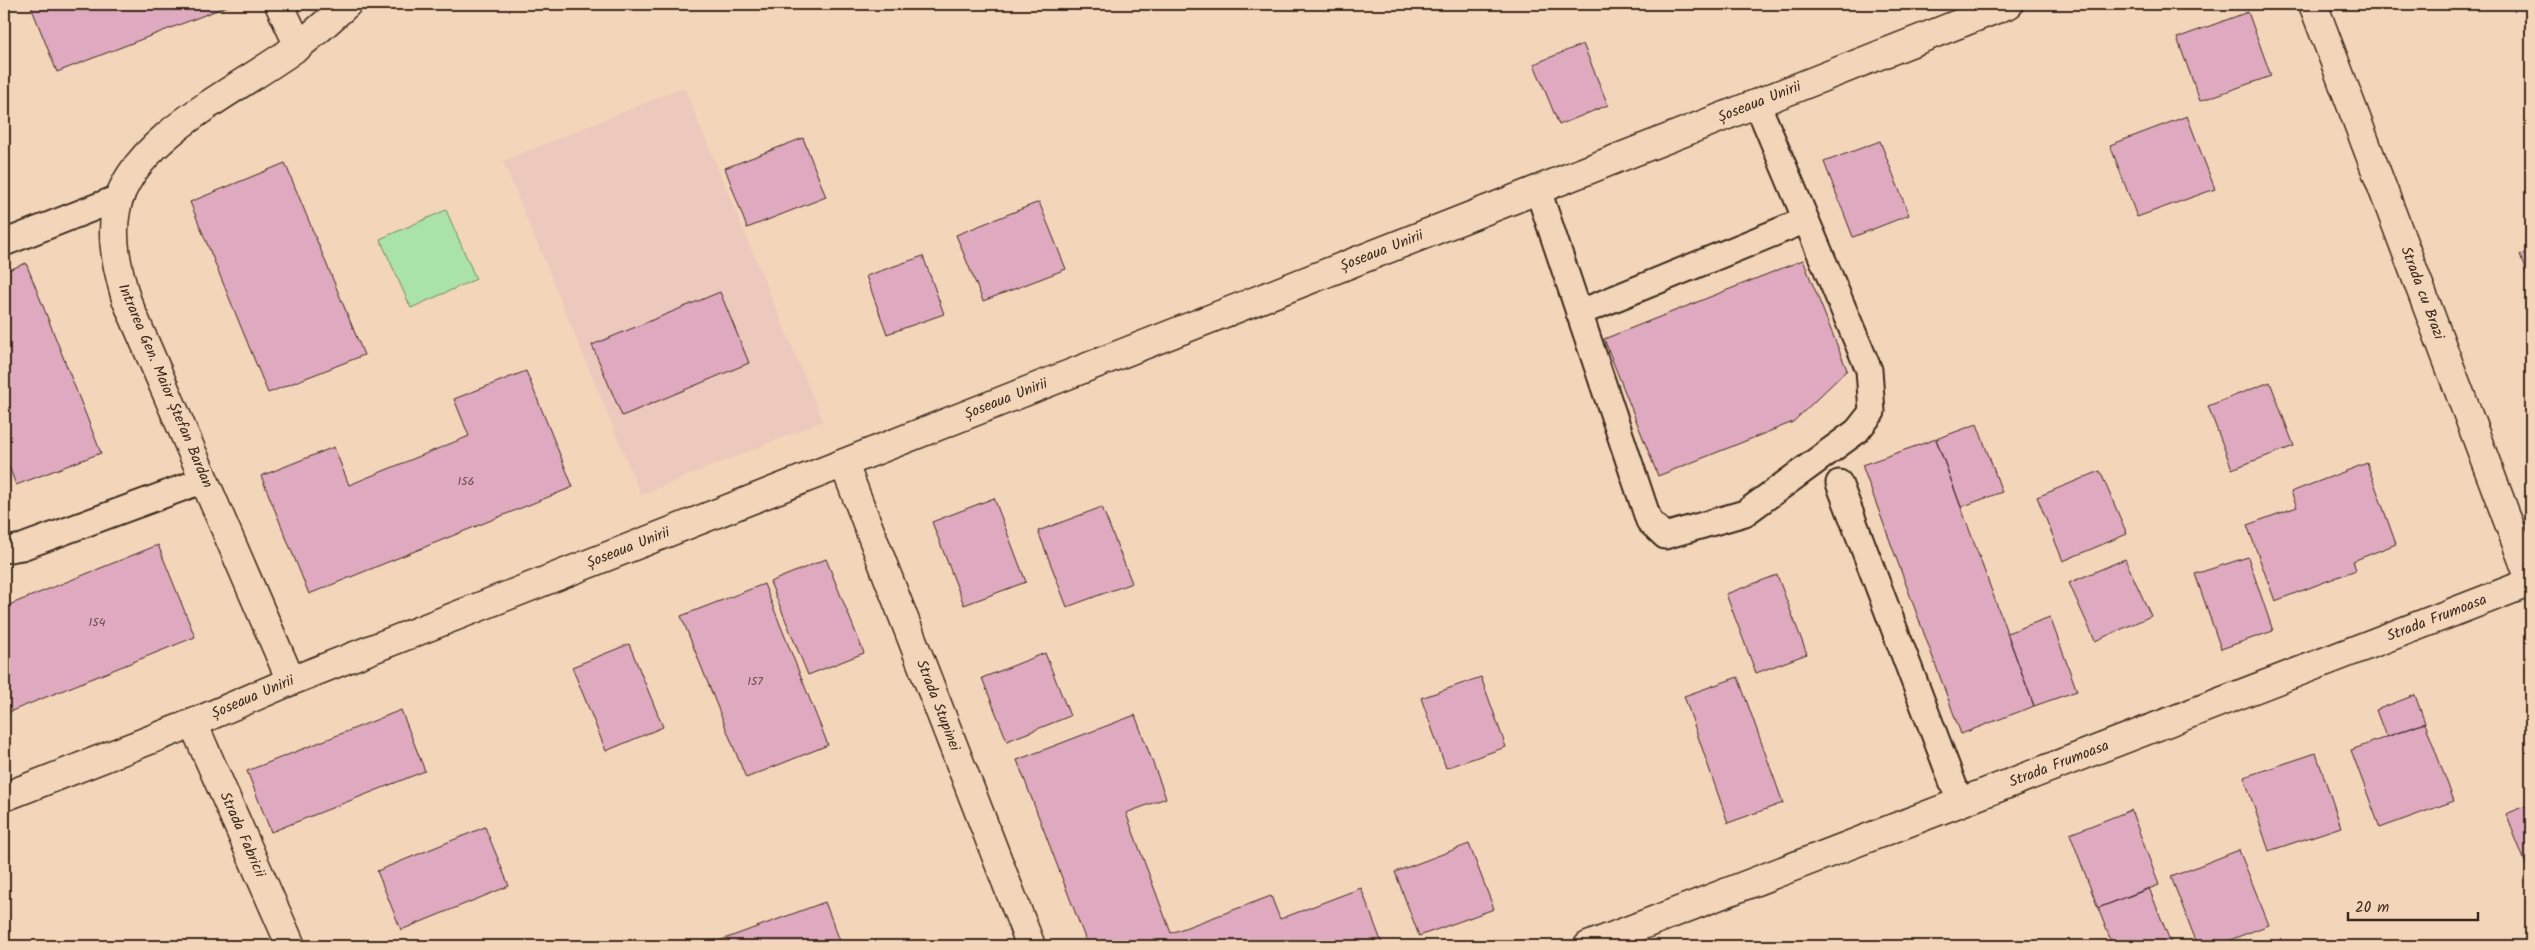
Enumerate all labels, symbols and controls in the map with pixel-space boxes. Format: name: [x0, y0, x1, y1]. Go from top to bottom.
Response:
street label: Șoseaua Unirii: [1714, 74, 1806, 130]
street label: Șoseaua Unirii: [1336, 223, 1428, 278]
street label: Strada cu Brazi: [2394, 243, 2451, 345]
street label: Intrarea Gen. Maior Ștefan Bardan: [111, 280, 219, 492]
street label: Șoseaua Unirii: [961, 371, 1053, 427]
house number: 156: [458, 472, 474, 491]
street label: Șoseaua Unirii: [583, 520, 675, 575]
street label: Strada Frumoasa: [2383, 588, 2491, 649]
house number: 154: [89, 613, 106, 632]
street label: Strada Stupinei: [909, 656, 967, 756]
street label: Șoseaua Unirii: [208, 668, 299, 726]
house number: 157: [747, 672, 763, 691]
street label: Strada Frumoasa: [2006, 734, 2113, 794]
street label: Strada Fabricii: [213, 788, 272, 883]
scale bar: [2348, 890, 2478, 922]
text: 20 m: [2355, 896, 2389, 920]

